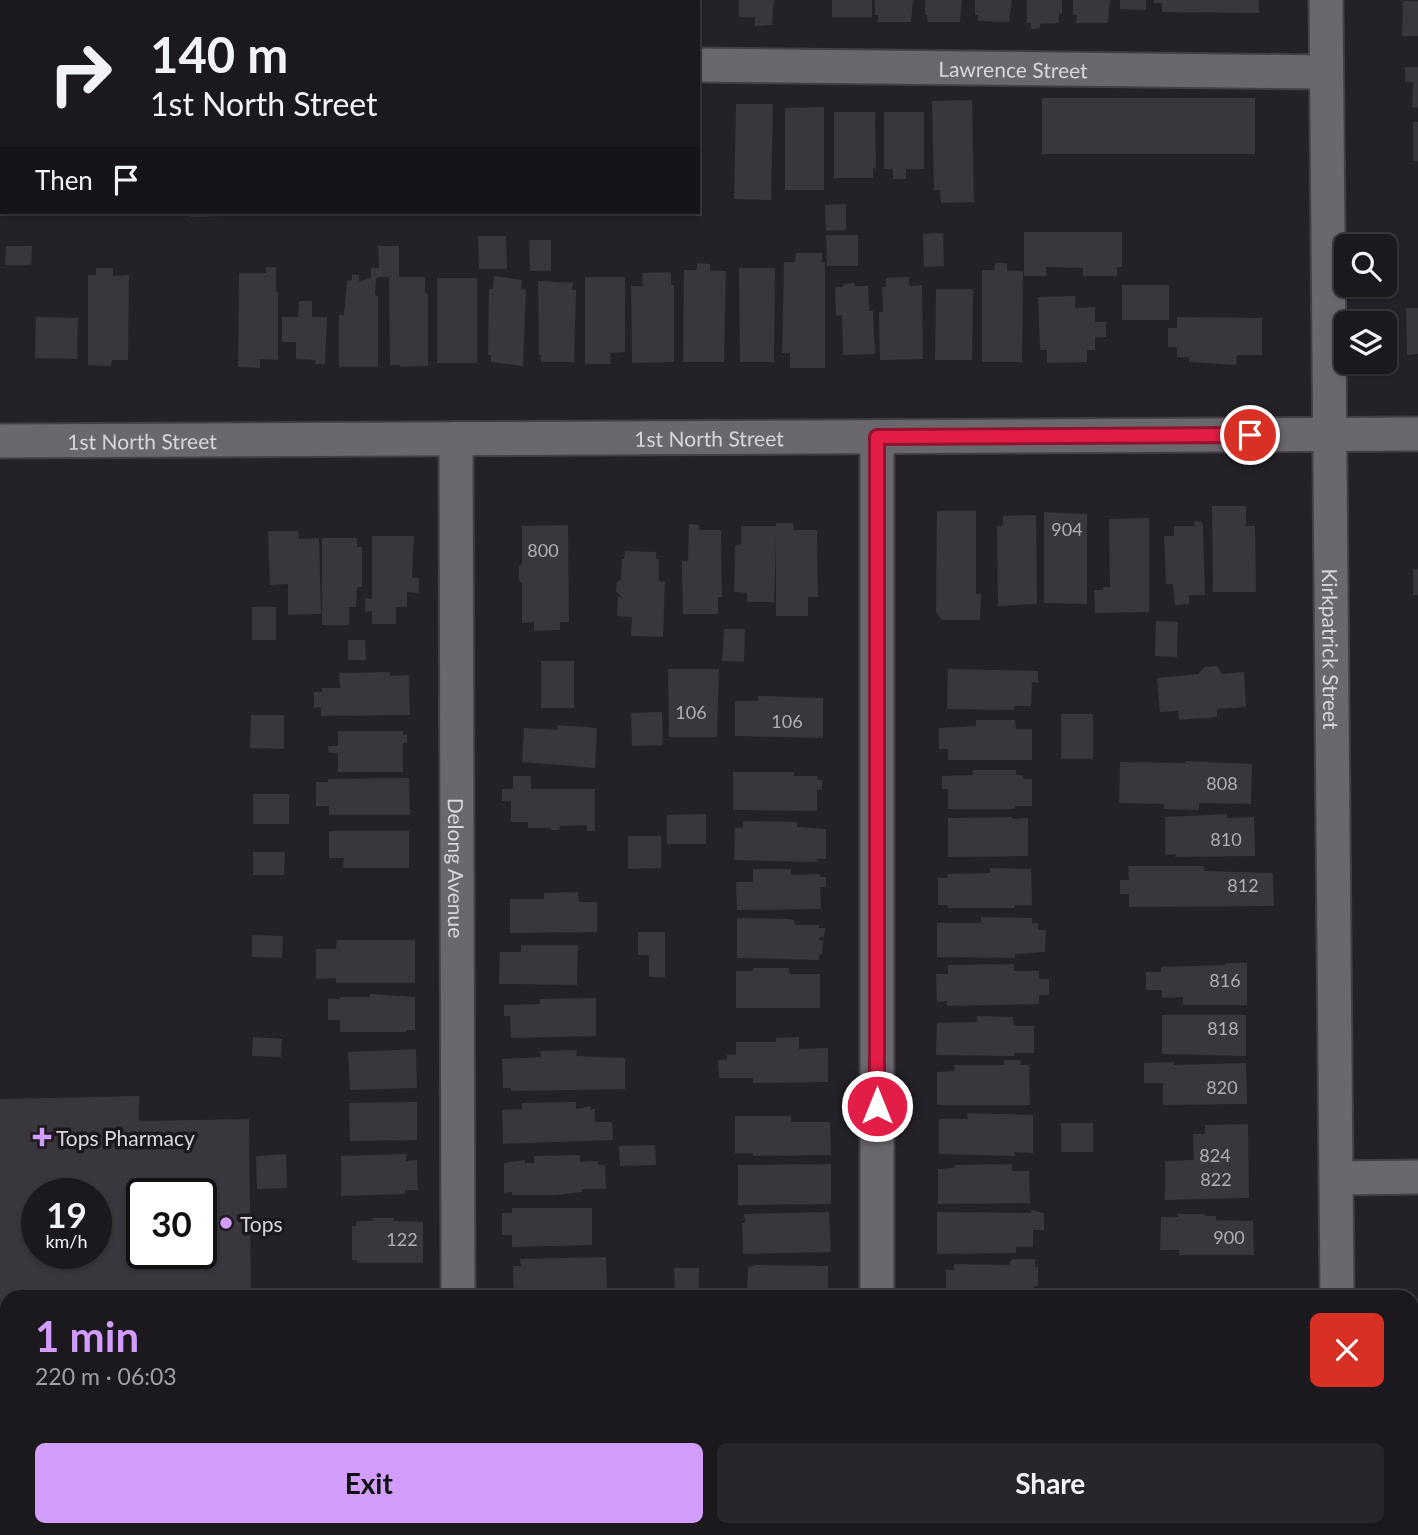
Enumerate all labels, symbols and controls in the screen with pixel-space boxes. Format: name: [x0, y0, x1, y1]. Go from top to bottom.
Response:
text: 140 m: [150, 25, 288, 83]
icon: right: [35, 28, 126, 119]
street label: Lawrence Street: [938, 55, 1088, 82]
text: 1st North Street: [150, 84, 378, 123]
icon: arrive: [107, 161, 145, 199]
text: Then: [35, 164, 93, 196]
map controls: [1334, 234, 1397, 374]
button: search: [1334, 234, 1397, 297]
button: layers: [1334, 311, 1397, 374]
pin: [1220, 405, 1280, 465]
icon: arrive: [1231, 416, 1269, 454]
street label: 1st North Street: [634, 425, 784, 450]
street label: 1st North Street: [67, 427, 217, 453]
house number: 904: [1051, 518, 1083, 540]
house number: 800: [527, 539, 559, 561]
street label: Kirkpatrick Street: [1318, 568, 1345, 730]
house number: 106: [675, 701, 707, 723]
house number: 106: [771, 710, 803, 732]
house number: 808: [1206, 772, 1238, 794]
street label: Delong Avenue: [444, 798, 470, 938]
house number: 810: [1210, 828, 1242, 850]
house number: 812: [1227, 874, 1259, 896]
house number: 816: [1209, 969, 1241, 991]
house number: 818: [1207, 1017, 1239, 1039]
position arrow: [840, 1069, 914, 1143]
house number: 820: [1206, 1076, 1238, 1098]
place label: Tops Pharmacy: [56, 1125, 195, 1150]
marker: Tops Pharmacy: [34, 1129, 50, 1145]
house number: 824: [1199, 1144, 1231, 1166]
house number: 822: [1200, 1168, 1232, 1190]
speed limit sign: 30: [126, 1178, 217, 1269]
text: 19: [46, 1193, 87, 1235]
place label: Tops: [240, 1211, 283, 1236]
marker: Tops: [218, 1215, 234, 1231]
house number: 900: [1213, 1226, 1245, 1248]
house number: 122: [386, 1228, 418, 1250]
text: km/h: [45, 1230, 88, 1252]
text: 1 min: [35, 1311, 139, 1361]
button: close: [1310, 1313, 1384, 1387]
text: 220 m · 06:03: [35, 1362, 177, 1390]
button: Exit: [35, 1443, 703, 1523]
button: Share: [717, 1443, 1384, 1523]

